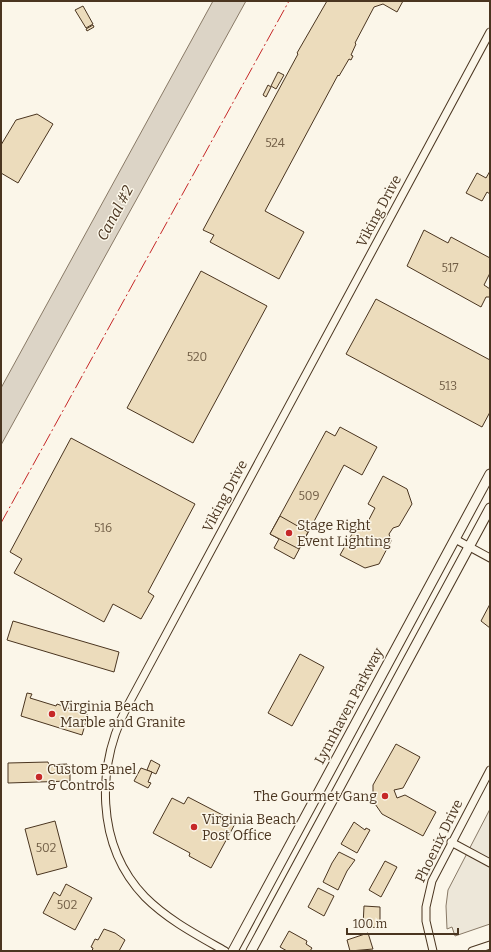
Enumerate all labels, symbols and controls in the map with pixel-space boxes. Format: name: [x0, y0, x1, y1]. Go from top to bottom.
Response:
house number: 524: [265, 136, 285, 150]
street label: Viking Drive: [353, 172, 405, 250]
water label: Canal #2: [93, 182, 137, 244]
house number: 517: [441, 261, 459, 275]
house number: 520: [187, 350, 207, 364]
house number: 513: [439, 379, 457, 393]
street label: Viking Drive: [199, 457, 251, 535]
house number: 509: [298, 489, 320, 503]
place label: Stage Right Event Lighting: [297, 517, 391, 550]
house number: 516: [94, 521, 112, 535]
marker: Stage Right Event Lighting: [284, 528, 294, 538]
street label: Lynnhaven Parkway: [311, 644, 387, 767]
place label: Virginia Beach Marble and Granite: [60, 698, 185, 731]
marker: Virginia Beach Marble and Granite: [47, 709, 57, 719]
place label: Custom Panel & Controls: [47, 761, 136, 794]
marker: Custom Panel & Controls: [34, 772, 44, 782]
place label: The Gourmet Gang: [253, 788, 377, 805]
marker: The Gourmet Gang: [380, 791, 390, 801]
street label: Phoenix Drive: [412, 797, 466, 885]
place label: Virginia Beach Post Office: [202, 811, 296, 844]
marker: Virginia Beach Post Office: [189, 822, 199, 832]
house number: 502: [36, 841, 56, 855]
house number: 502: [57, 898, 77, 912]
scale bar: [347, 910, 458, 936]
text: 100 m: [353, 917, 388, 931]

